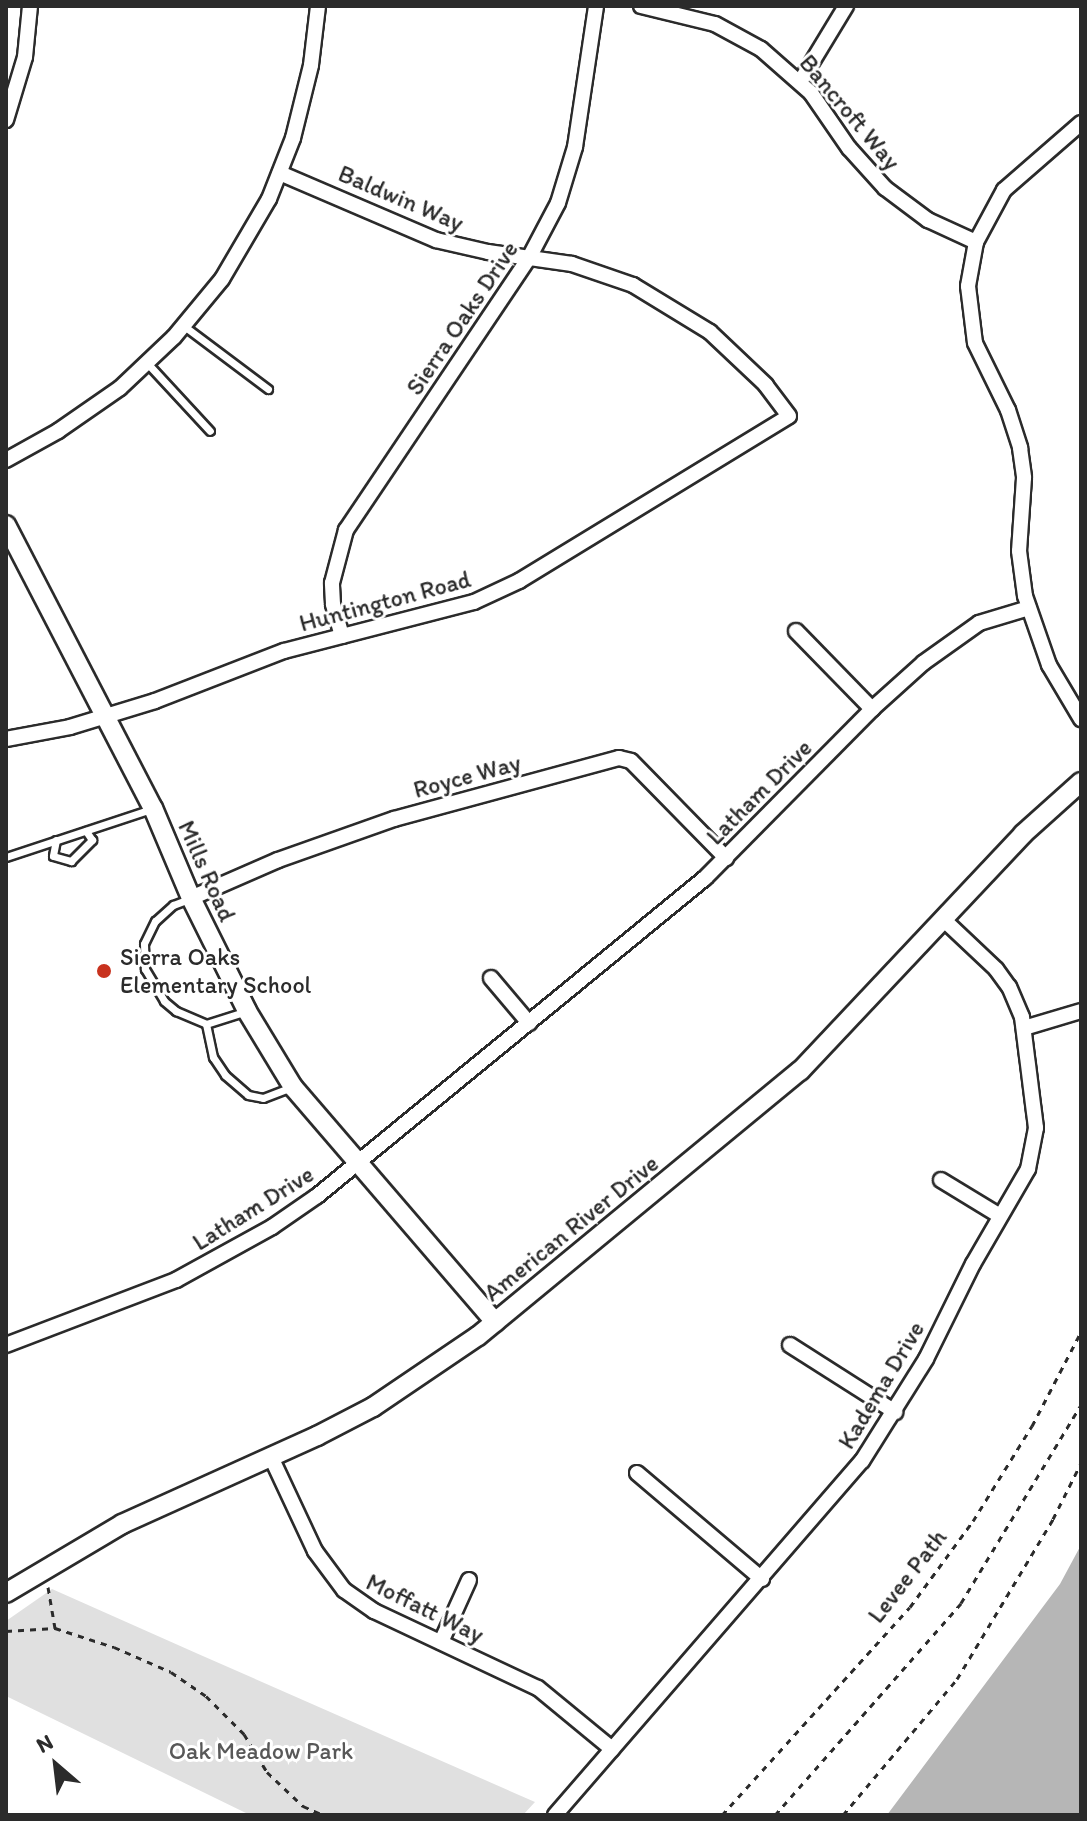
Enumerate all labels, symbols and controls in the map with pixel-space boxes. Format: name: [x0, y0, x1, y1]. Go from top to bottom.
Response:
street label: Bancroft Way: [794, 49, 906, 175]
street label: Baldwin Way: [334, 159, 468, 237]
street label: Sierra Oaks Drive: [400, 235, 524, 401]
street label: Huntington Road: [296, 564, 474, 638]
street label: Latham Drive: [700, 733, 818, 851]
street label: Royce Way: [411, 748, 523, 804]
street label: Mills Road: [172, 817, 242, 925]
place label: Sierra Oaks Elementary School: [120, 943, 311, 999]
marker: Sierra Oaks Elementary School: [95, 962, 113, 980]
street label: American River Drive: [478, 1149, 664, 1307]
street label: Latham Drive: [187, 1159, 319, 1257]
street label: Kadema Drive: [832, 1316, 930, 1454]
street label: Levee Path: [862, 1524, 952, 1628]
street label: Moffatt Way: [362, 1567, 488, 1649]
north arrow: [16, 1725, 96, 1805]
text: N: [32, 1728, 57, 1759]
park label: Oak Meadow Park: [169, 1737, 353, 1765]

